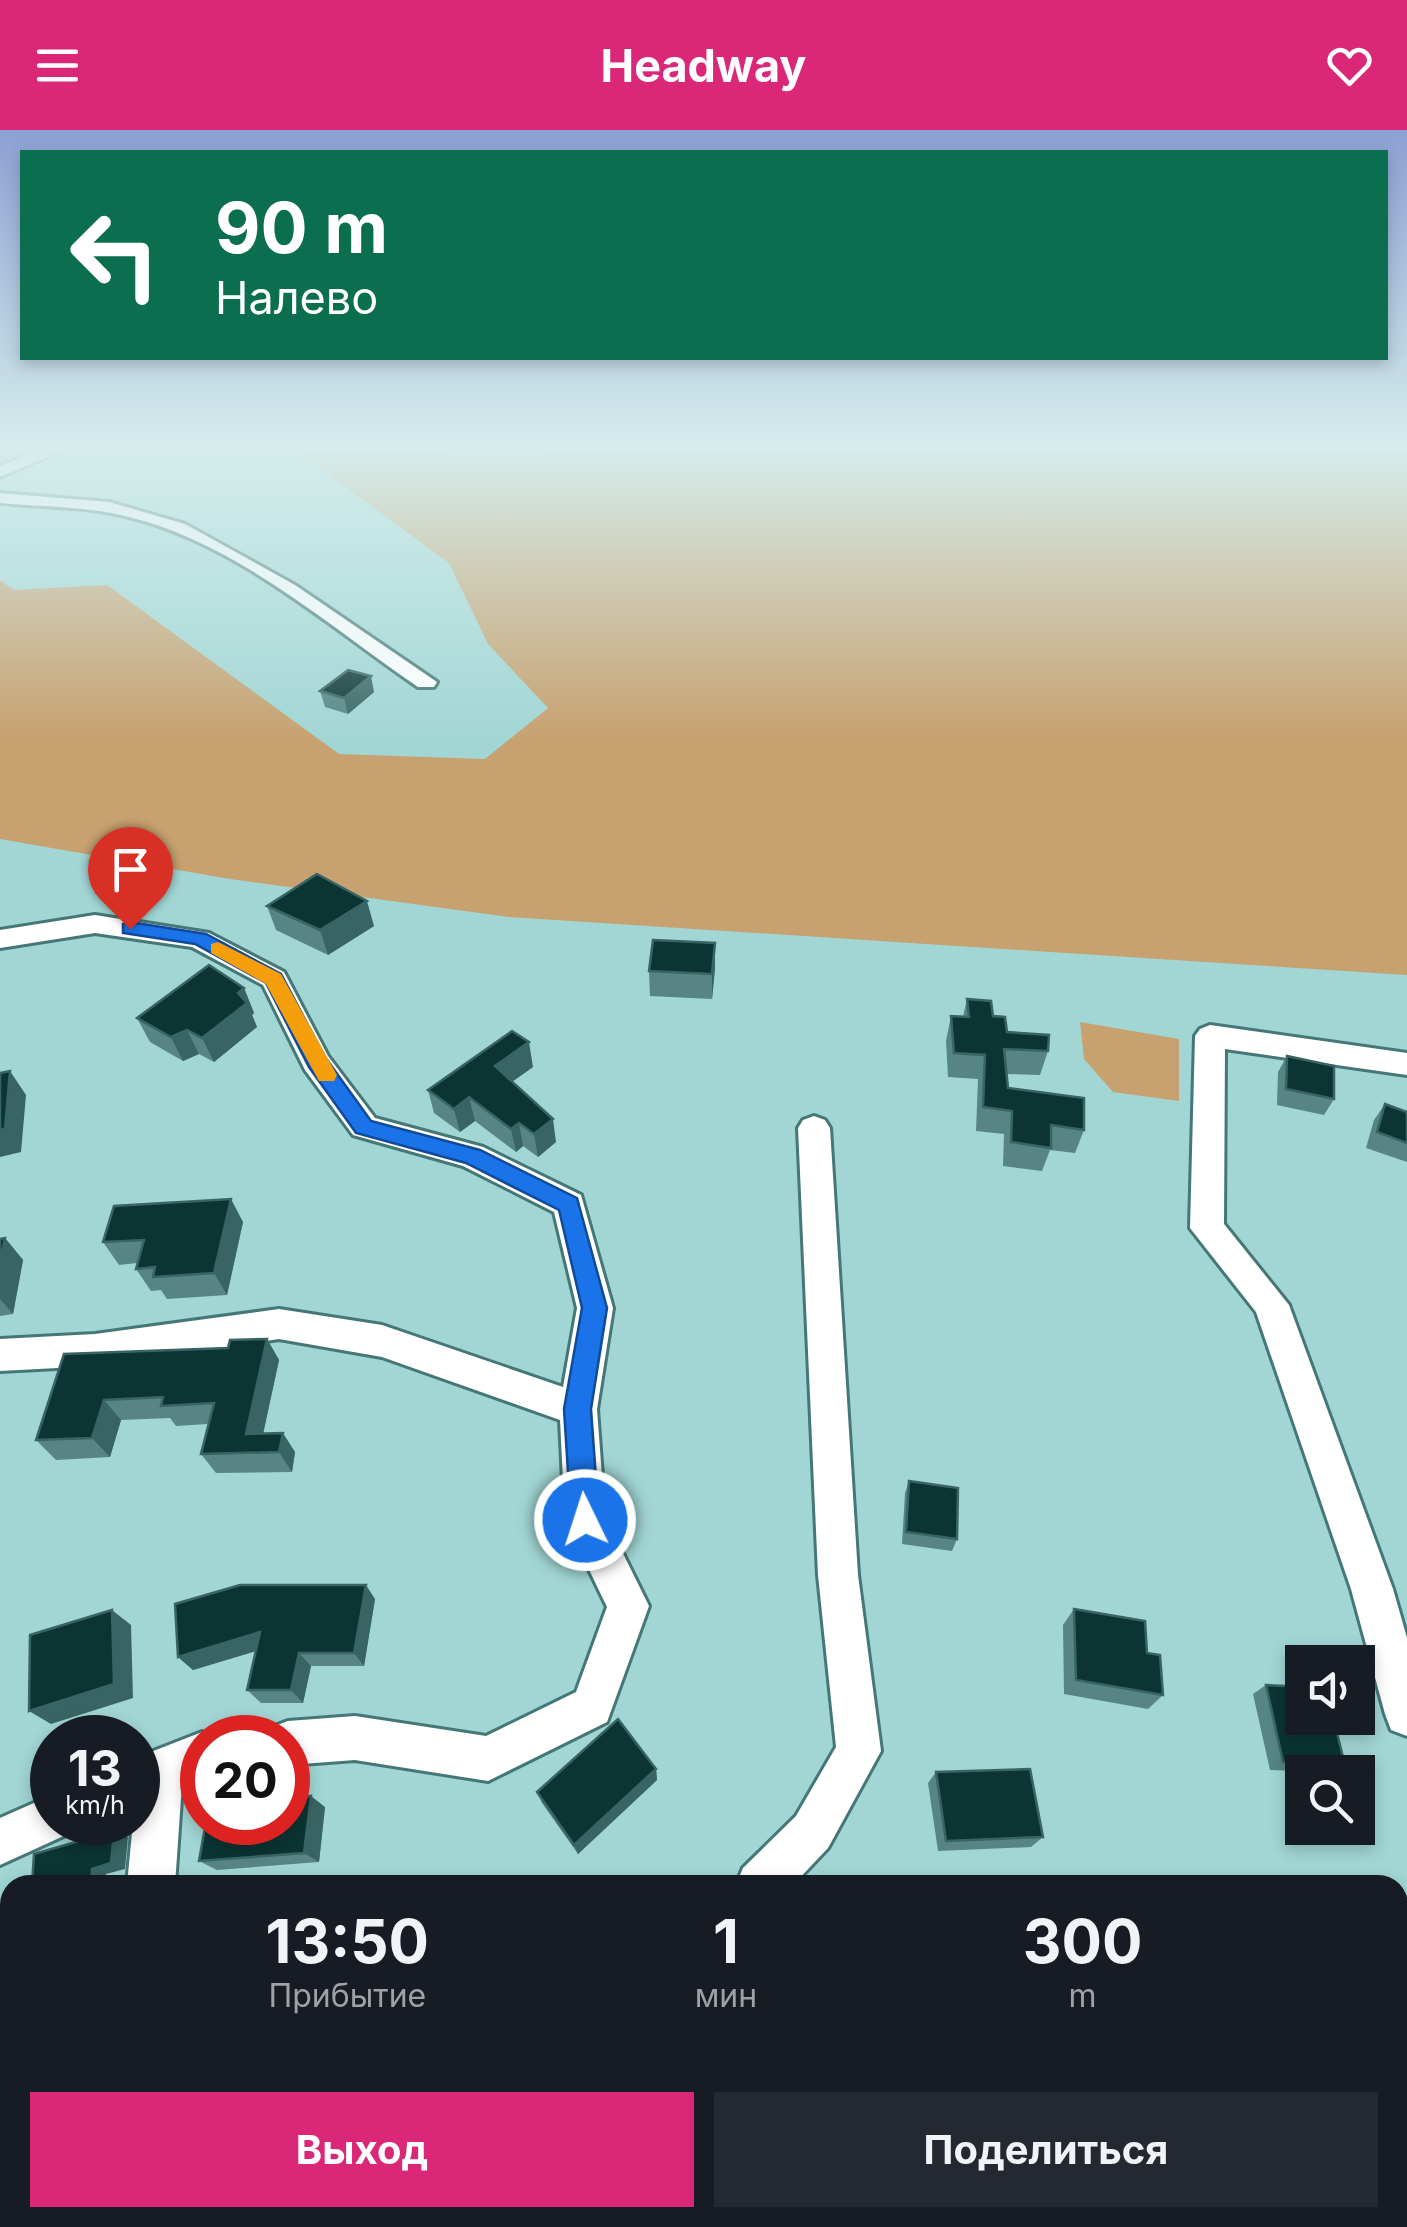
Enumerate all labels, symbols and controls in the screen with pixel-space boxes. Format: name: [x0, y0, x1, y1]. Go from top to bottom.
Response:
icon: menu: [30, 38, 85, 93]
text: Headway: [601, 38, 806, 93]
icon: heart: [1322, 38, 1377, 93]
text: 90 m: [215, 185, 388, 270]
icon: left: [50, 190, 180, 320]
text: Налево: [215, 270, 378, 325]
pin: [88, 827, 173, 930]
icon: arrive: [103, 842, 158, 897]
position arrow: [533, 1468, 637, 1572]
map controls: [1285, 1645, 1375, 1845]
button: sound: [1285, 1645, 1375, 1735]
speed limit sign: 20: [180, 1715, 310, 1845]
text: 13: [68, 1738, 122, 1798]
button: search: [1285, 1755, 1375, 1845]
text: km/h: [65, 1790, 125, 1820]
text: 13:50: [266, 1905, 429, 1977]
text: 1: [713, 1905, 739, 1977]
text: 300: [1023, 1905, 1142, 1977]
text: Прибытие: [268, 1976, 426, 2015]
text: мин: [695, 1976, 757, 2015]
text: m: [1069, 1976, 1097, 2015]
button: Выход: [30, 2092, 694, 2207]
button: Поделиться: [714, 2092, 1378, 2207]

